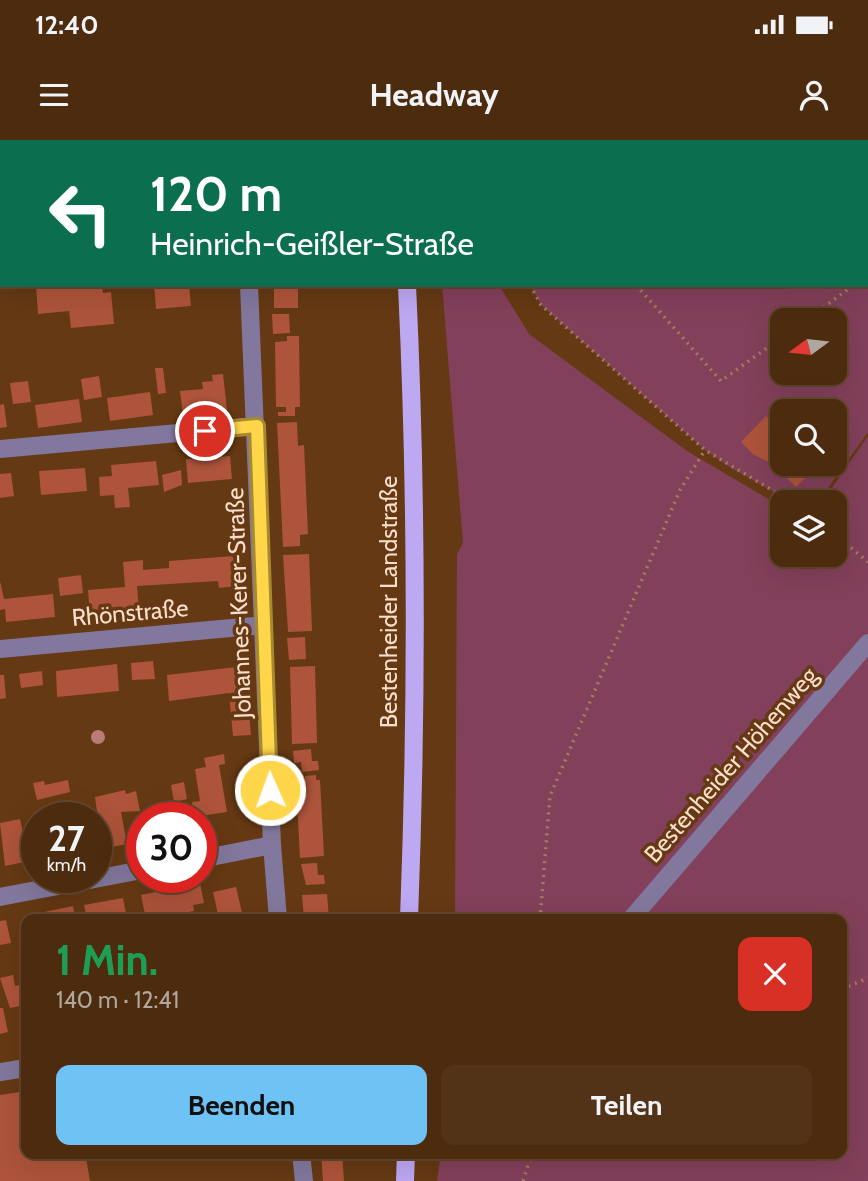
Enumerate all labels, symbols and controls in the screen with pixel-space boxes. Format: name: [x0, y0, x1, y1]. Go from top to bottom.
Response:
text: 12:40: [35, 9, 99, 41]
text: Headway: [369, 75, 499, 114]
icon: menu: [35, 76, 73, 114]
icon: person: [795, 76, 833, 114]
text: 120 m: [150, 164, 282, 223]
icon: left: [35, 168, 126, 259]
text: Heinrich-Geißler-Straße: [150, 224, 474, 263]
north arrow: [770, 308, 847, 385]
map controls: [770, 308, 847, 567]
button: search: [770, 399, 847, 476]
pin: [175, 401, 235, 461]
icon: arrive: [186, 412, 224, 450]
street label: Bestenheider Landstraße: [374, 476, 403, 728]
street label: Johannes-Kerer-Straße: [220, 487, 257, 720]
button: layers: [770, 490, 847, 567]
street label: Rhönstraße: [70, 593, 189, 632]
street label: Bestenheider Höhenweg: [638, 660, 824, 868]
position arrow: [233, 753, 307, 827]
speed limit sign: 30: [126, 802, 217, 893]
text: 27: [48, 817, 85, 860]
text: km/h: [47, 854, 86, 876]
text: 1 Min.: [56, 934, 158, 986]
button: close: [738, 937, 812, 1011]
text: 140 m · 12:41: [56, 986, 179, 1014]
button: Beenden: [56, 1065, 427, 1145]
button: Teilen: [441, 1065, 812, 1145]

